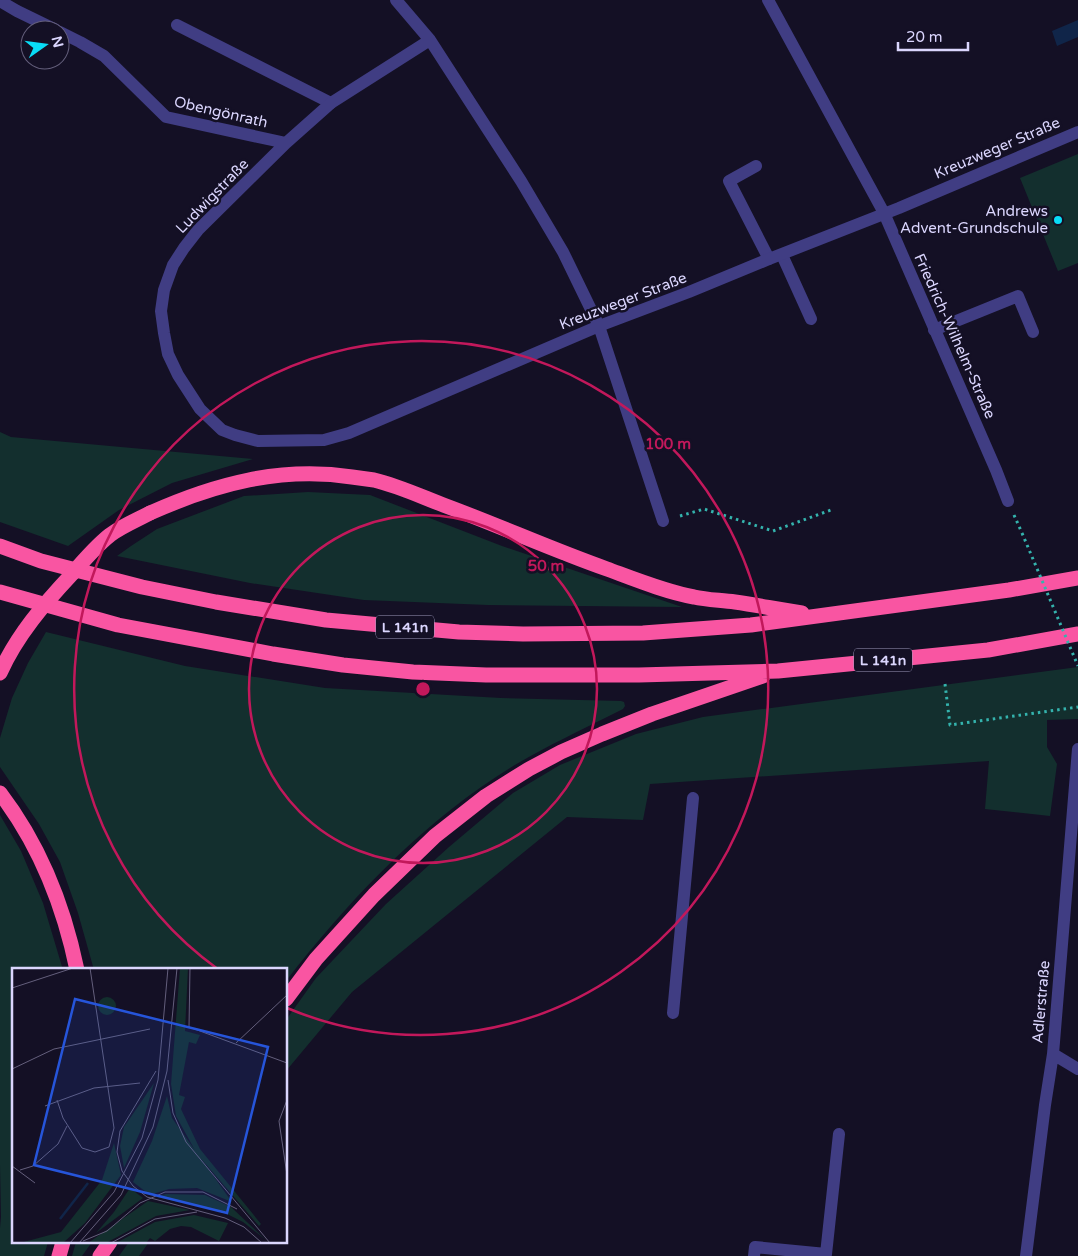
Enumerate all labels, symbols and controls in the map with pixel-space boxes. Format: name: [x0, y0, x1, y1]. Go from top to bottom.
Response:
north arrow: [20, 20, 70, 70]
scale bar: [898, 20, 968, 52]
text: 20 m: [906, 28, 943, 46]
text: N: [48, 34, 67, 49]
street label: Obengönrath: [172, 92, 270, 132]
street label: Kreuzweger Straße: [931, 113, 1063, 183]
street label: Ludwigstraße: [172, 155, 252, 237]
place label: Andrews Advent-Grundschule: [900, 202, 1048, 237]
marker: Andrews Advent-Grundschule: [1052, 214, 1064, 226]
street label: Friedrich-Wilhelm-Straße: [910, 251, 1000, 421]
street label: Kreuzweger Straße: [557, 268, 689, 334]
text: 100 m: [645, 435, 691, 453]
text: 50 m: [528, 557, 564, 575]
road number: L 141n: [376, 616, 434, 638]
road number: L 141n: [854, 648, 912, 672]
centre of rings: [414, 680, 432, 698]
street label: Adlerstraße: [1028, 960, 1054, 1044]
inset map: [12, 968, 288, 1244]

